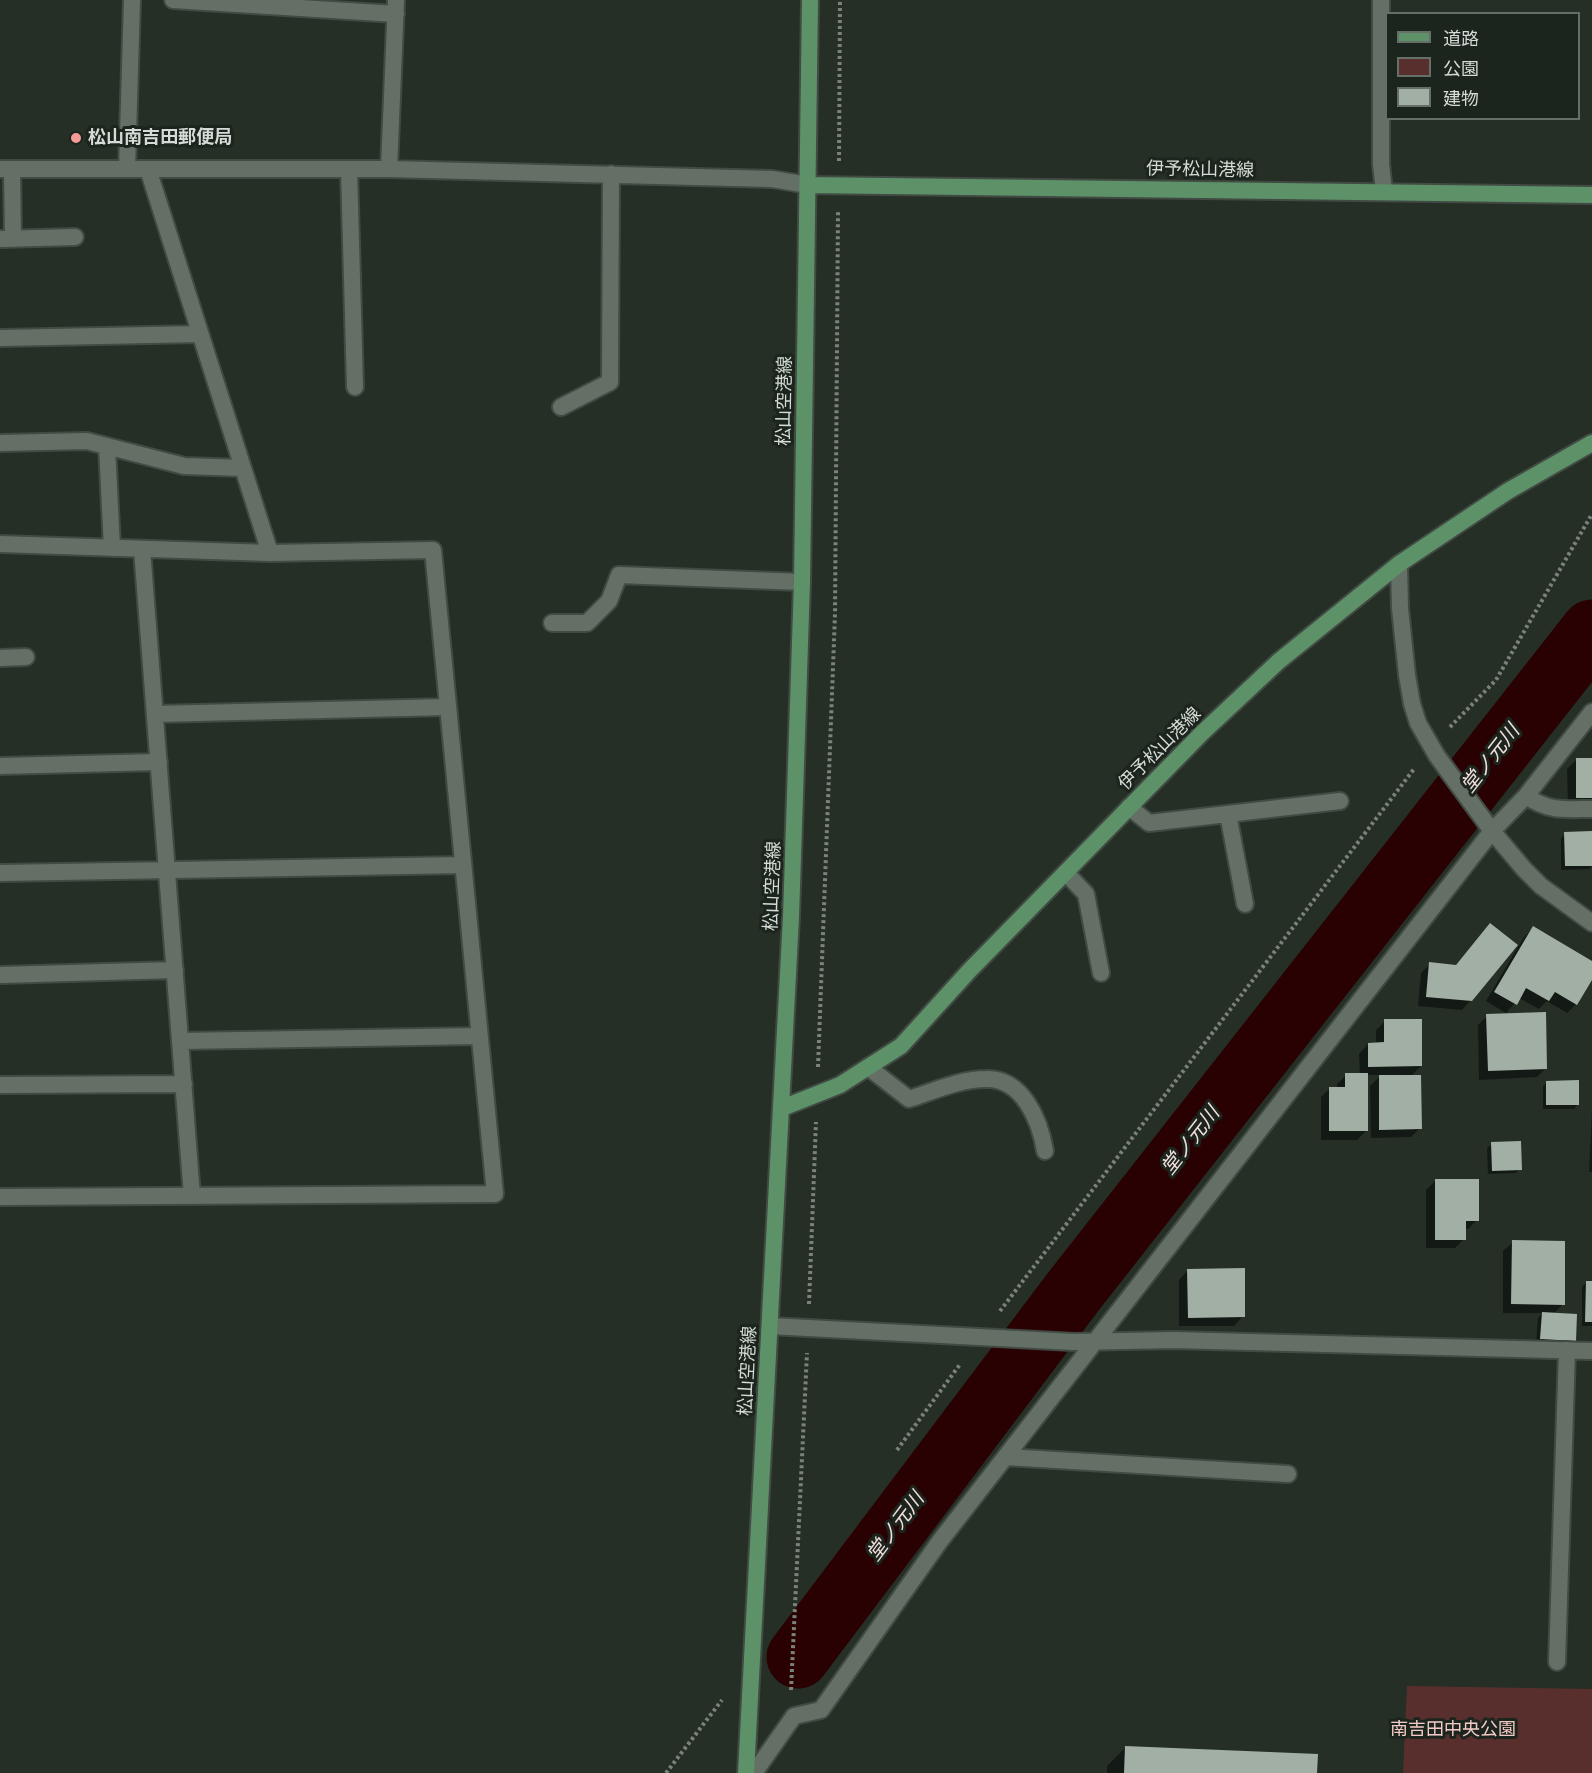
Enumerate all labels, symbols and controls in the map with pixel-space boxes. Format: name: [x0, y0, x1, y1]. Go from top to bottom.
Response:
legend: [1385, 12, 1580, 120]
text: 道路: [1443, 26, 1479, 50]
text: 公園: [1443, 56, 1479, 80]
text: 建物: [1443, 86, 1479, 110]
place label: 松山南吉田郵便局: [88, 127, 232, 149]
marker: 松山南吉田郵便局: [69, 131, 83, 145]
street label: 伊予松山港線: [1146, 158, 1254, 182]
street label: 松山空港線: [773, 356, 797, 446]
street label: 伊予松山港線: [1114, 703, 1206, 795]
water label: 堂ノ元川: [1457, 720, 1525, 798]
street label: 松山空港線: [761, 841, 785, 931]
water label: 堂ノ元川: [1157, 1102, 1225, 1180]
street label: 松山空港線: [735, 1325, 761, 1417]
water label: 堂ノ元川: [862, 1488, 930, 1566]
park label: 南吉田中央公園: [1390, 1719, 1516, 1741]

